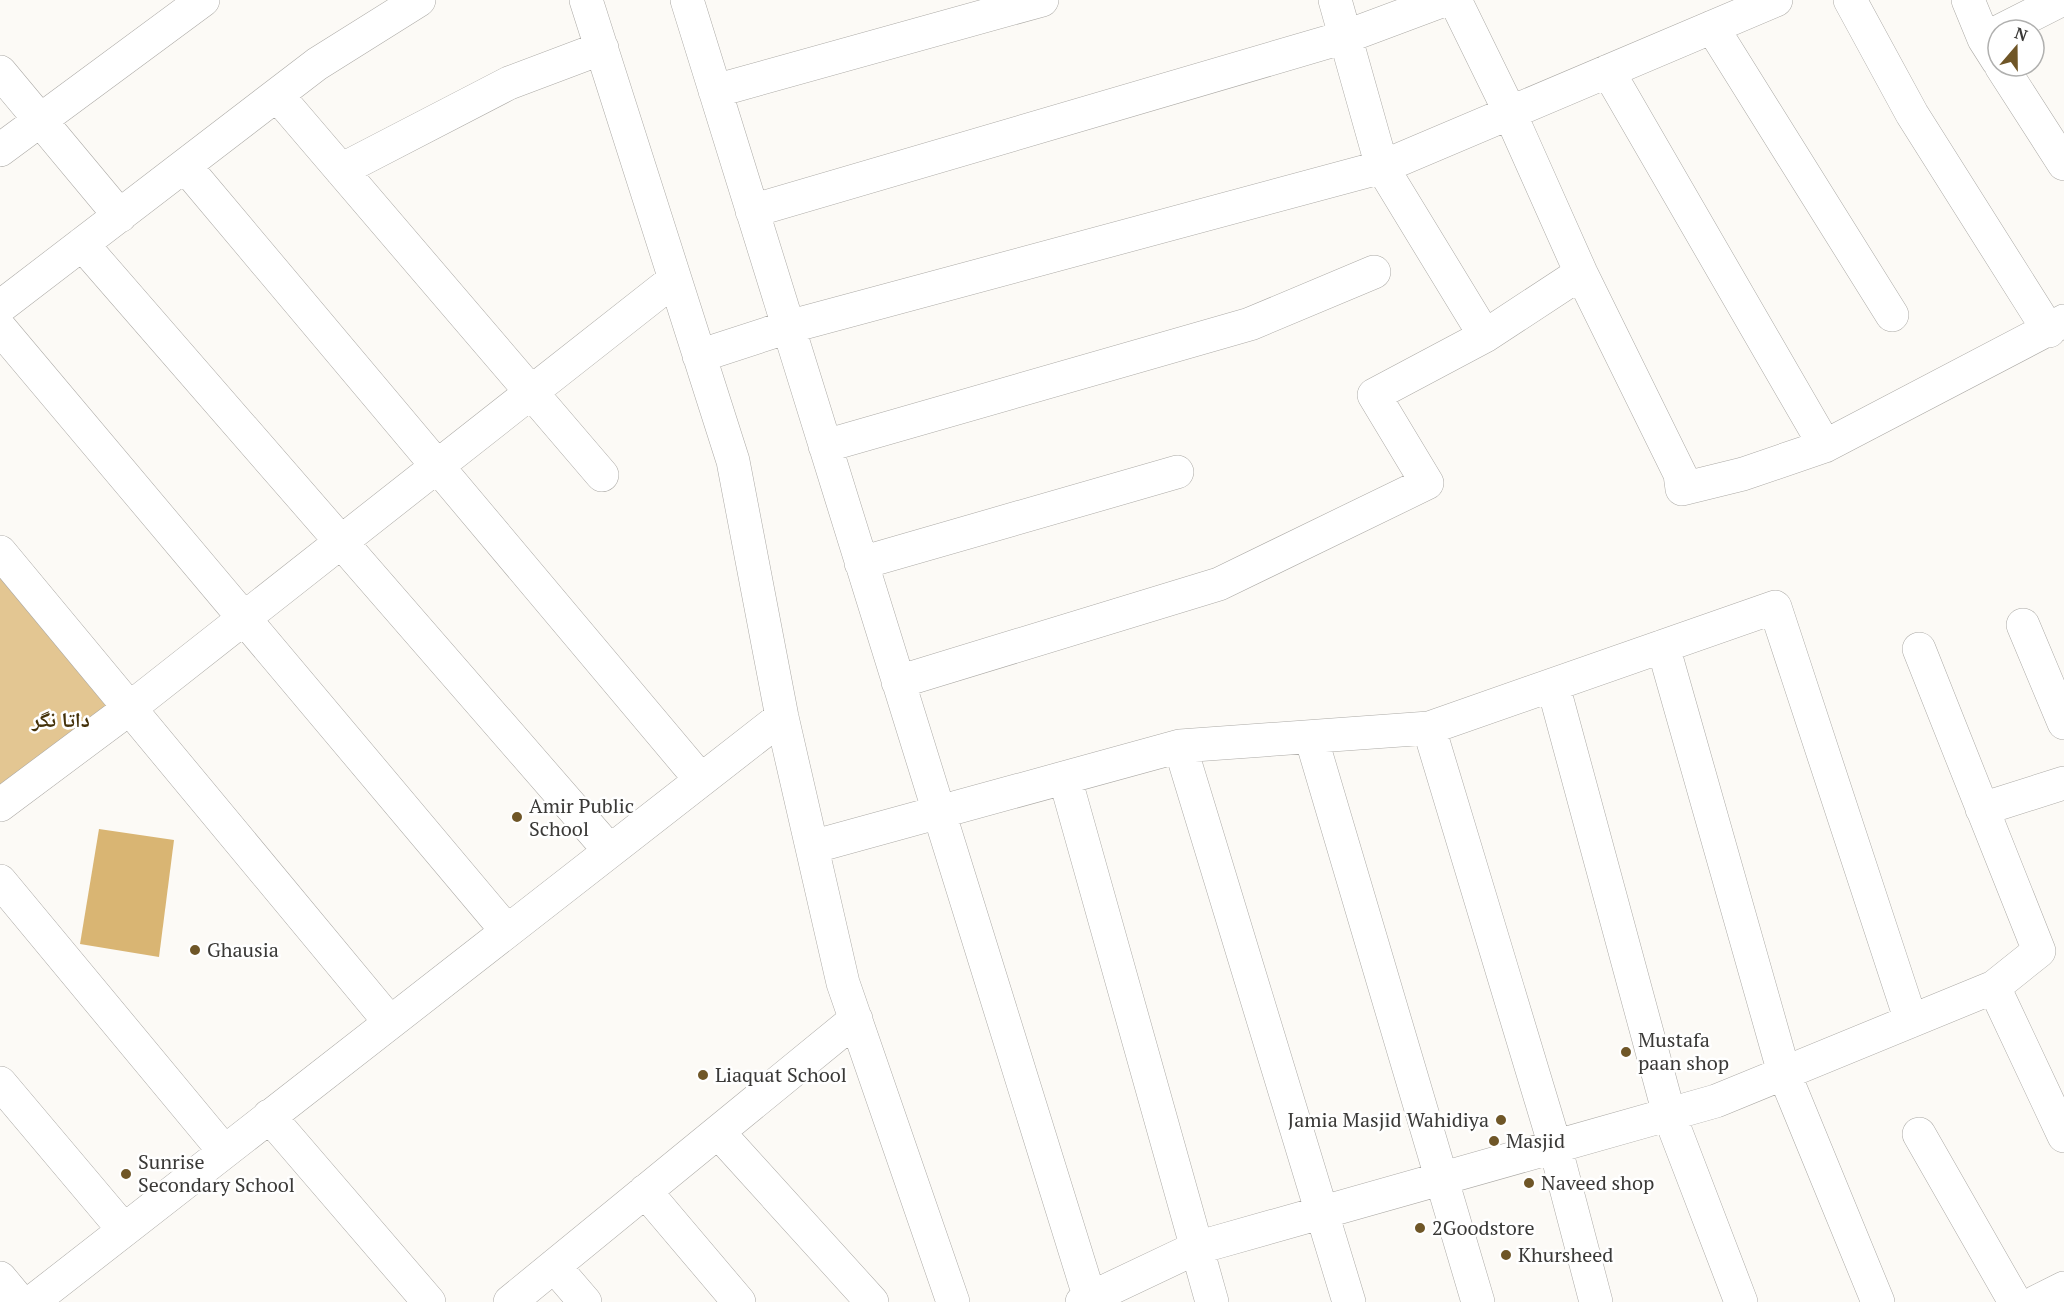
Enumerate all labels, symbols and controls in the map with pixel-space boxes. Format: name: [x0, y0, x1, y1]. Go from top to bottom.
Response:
north arrow: [1986, 18, 2046, 78]
text: N: [2012, 21, 2031, 46]
district label: داتا نگر: [31, 705, 90, 733]
place label: Amir Public School: [529, 792, 634, 842]
marker: Amir Public School: [510, 810, 524, 824]
place label: Ghausia: [207, 936, 279, 963]
marker: Ghausia: [188, 943, 202, 957]
place label: Mustafa paan shop: [1638, 1026, 1729, 1076]
marker: Mustafa paan shop: [1619, 1045, 1633, 1059]
place label: Liaquat School: [715, 1061, 847, 1088]
marker: Liaquat School: [696, 1068, 710, 1082]
place label: Jamia Masjid Wahidiya: [1287, 1106, 1489, 1133]
marker: Jamia Masjid Wahidiya: [1494, 1113, 1508, 1127]
place label: Masjid: [1506, 1127, 1565, 1154]
marker: Masjid: [1487, 1134, 1501, 1148]
place label: Sunrise Secondary School: [138, 1148, 295, 1198]
marker: Sunrise Secondary School: [119, 1167, 133, 1181]
place label: Naveed shop: [1541, 1169, 1654, 1196]
marker: Naveed shop: [1522, 1176, 1536, 1190]
place label: 2Goodstore: [1432, 1214, 1535, 1241]
marker: 2Goodstore: [1413, 1221, 1427, 1235]
place label: Khursheed: [1518, 1241, 1613, 1268]
marker: Khursheed: [1499, 1248, 1513, 1262]

